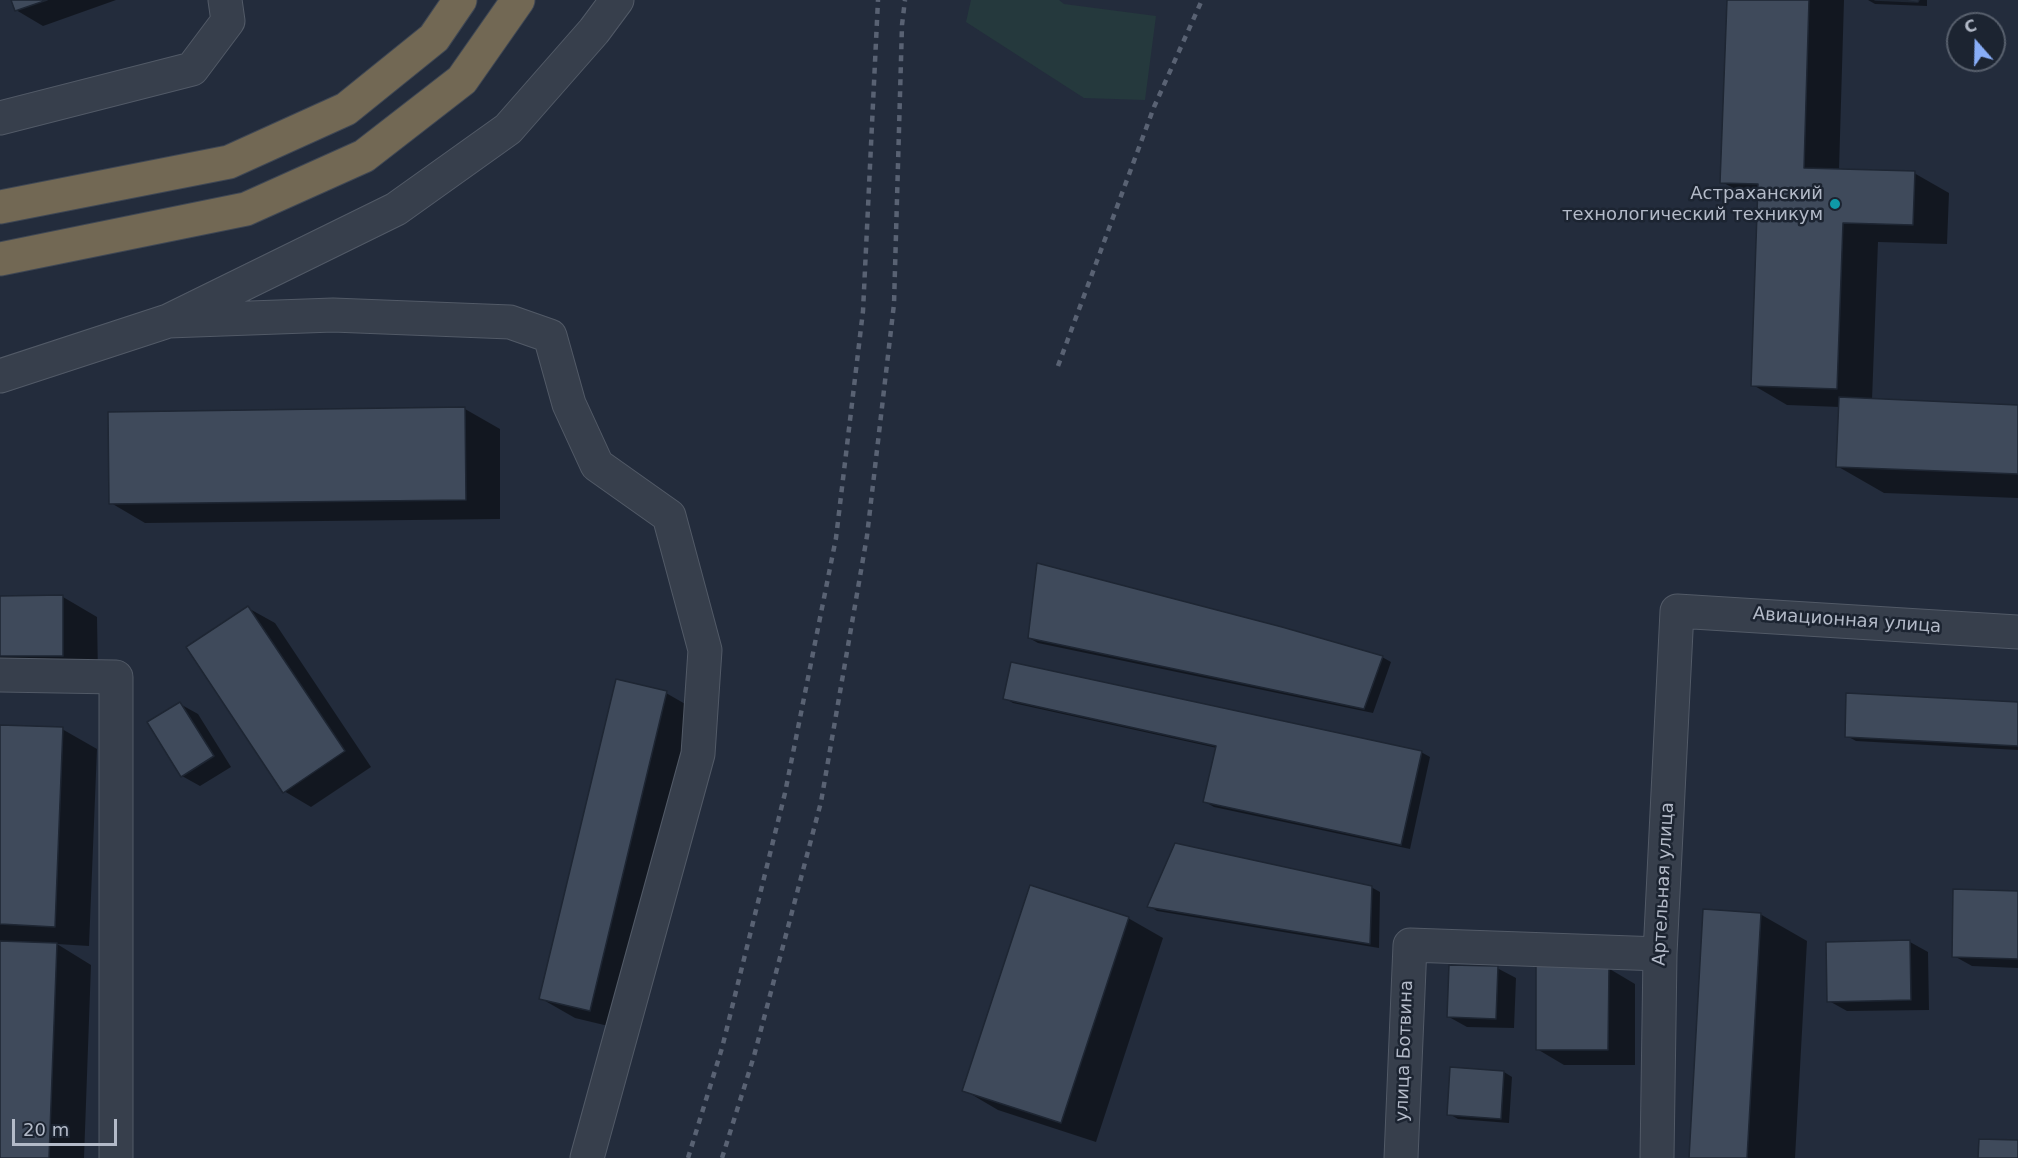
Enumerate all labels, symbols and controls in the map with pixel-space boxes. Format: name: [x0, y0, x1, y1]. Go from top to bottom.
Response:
north arrow: [1946, 12, 2006, 72]
text: С: [1962, 16, 1979, 37]
place label: Астраханский технологический техникум: [1562, 183, 1823, 226]
marker: Астраханский технологический техникум: [1828, 197, 1842, 211]
street label: Авиационная улица: [1752, 604, 1942, 638]
street label: Артельная улица: [1649, 802, 1679, 966]
street label: улица Ботвина: [1392, 980, 1418, 1122]
scale bar: [15, 1107, 120, 1145]
text: 20 m: [23, 1119, 69, 1140]

